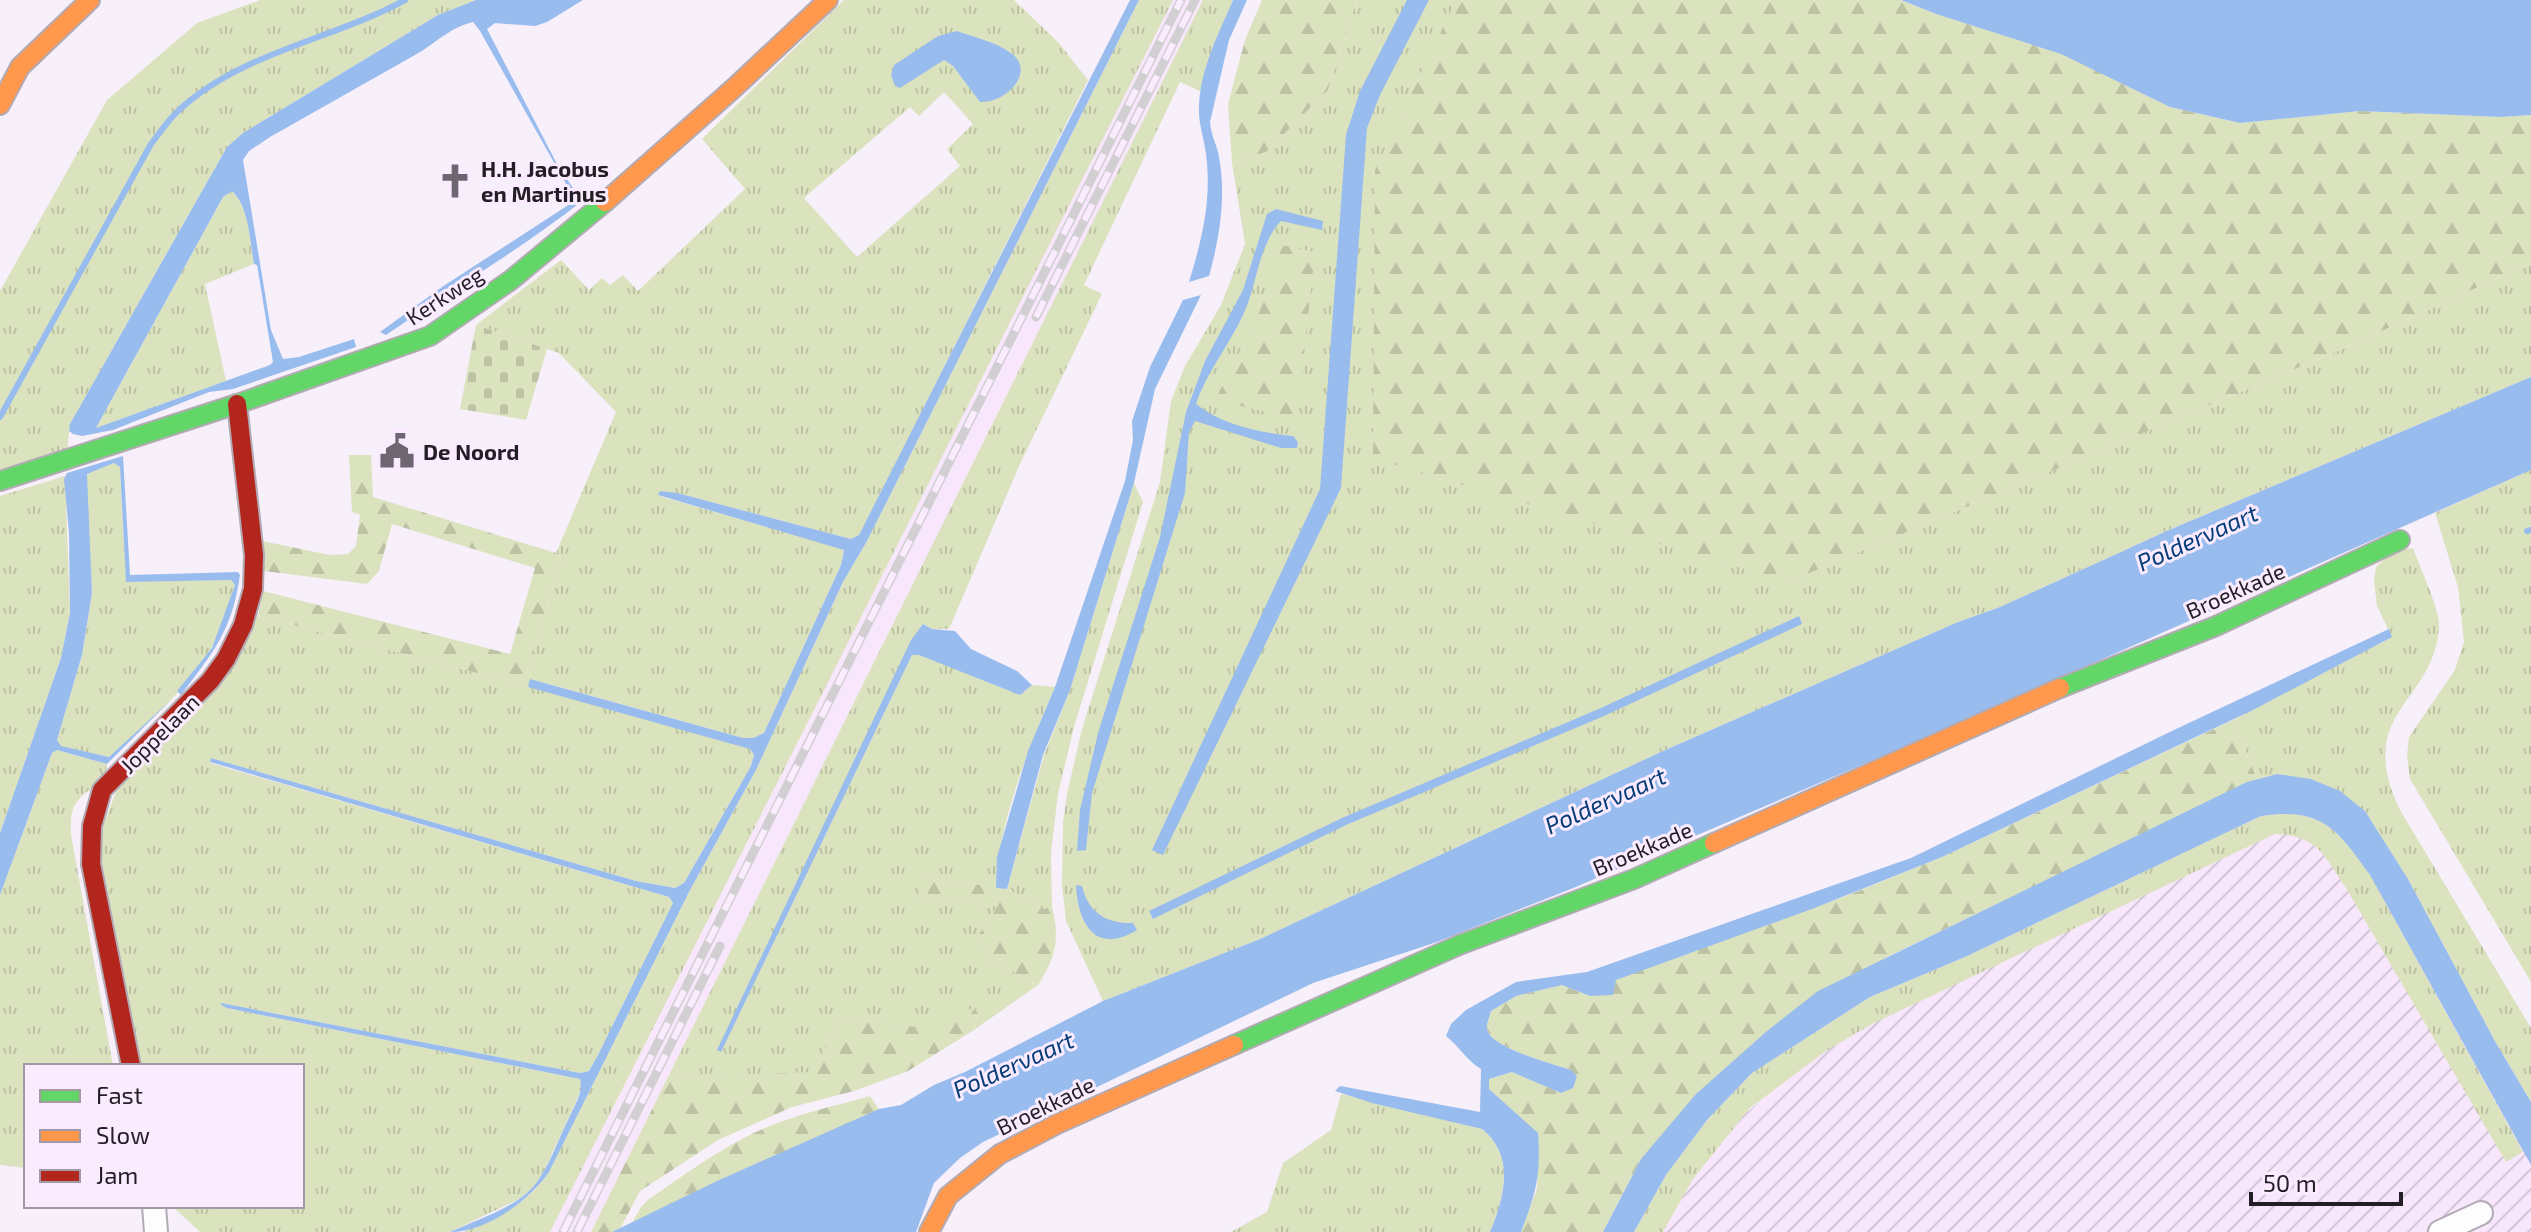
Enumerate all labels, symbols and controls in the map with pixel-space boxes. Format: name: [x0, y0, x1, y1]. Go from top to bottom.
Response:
place label: H.H. Jacobus en Martinus: [481, 155, 609, 206]
church icon: H.H. Jacobus en Martinus: [436, 162, 474, 200]
street label: Kerkweg: [401, 260, 487, 330]
public building icon: De Noord: [378, 432, 416, 470]
place label: De Noord: [423, 438, 519, 464]
water label: Poldervaart: [2132, 497, 2263, 577]
street label: Broekkade: [2182, 557, 2288, 623]
street label: Joppelaan: [114, 688, 204, 778]
water label: Poldervaart: [1540, 760, 1671, 840]
street label: Broekkade: [1588, 815, 1696, 881]
water label: Poldervaart: [948, 1024, 1079, 1104]
legend: [24, 1064, 304, 1208]
street label: Broekkade: [992, 1070, 1098, 1140]
text: Fast: [96, 1080, 143, 1109]
text: Slow: [96, 1120, 150, 1149]
scale bar: [2251, 1156, 2401, 1206]
text: Jam: [96, 1160, 138, 1189]
text: 50 m: [2263, 1168, 2317, 1197]

